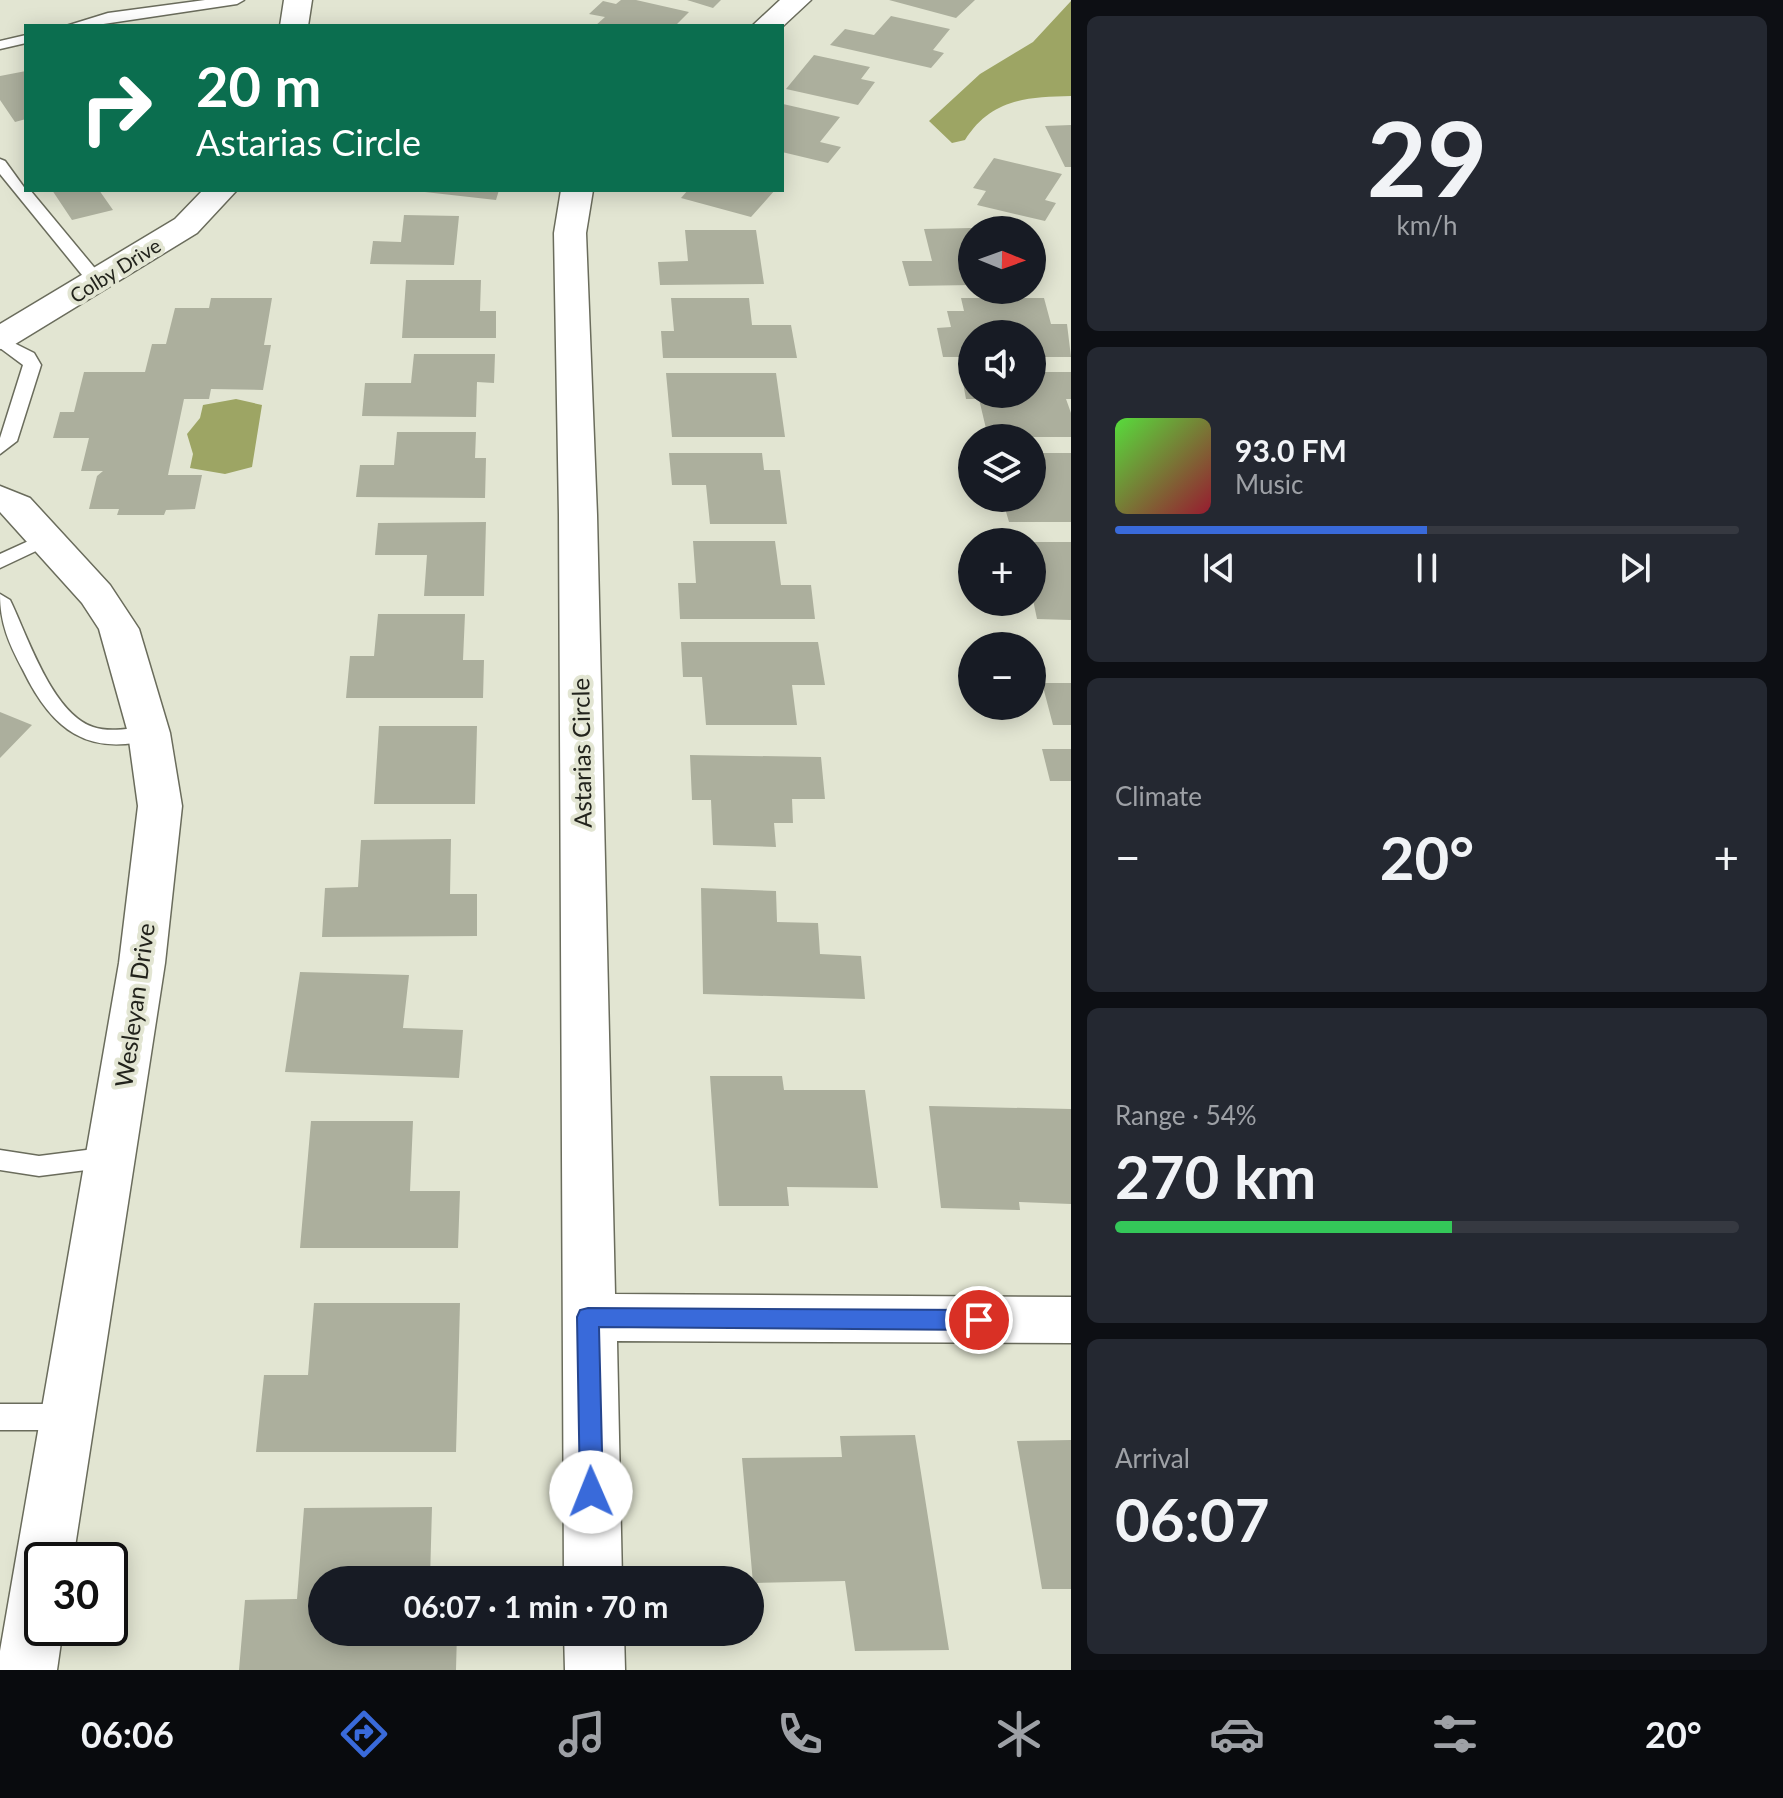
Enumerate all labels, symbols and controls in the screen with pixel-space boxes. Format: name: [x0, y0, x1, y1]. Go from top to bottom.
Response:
text: 20 m: [196, 52, 321, 119]
icon: right: [64, 56, 168, 160]
text: 29: [1367, 94, 1487, 219]
text: Astarias Circle: [196, 120, 421, 164]
text: km/h: [1397, 209, 1457, 241]
north arrow: [958, 216, 1046, 304]
map controls: [958, 216, 1046, 720]
street label: Colby Drive: [65, 233, 165, 307]
button: sound: [958, 320, 1046, 408]
button: layers: [958, 424, 1046, 512]
text: 93.0 FM: [1235, 432, 1347, 468]
text: Music: [1235, 468, 1303, 500]
button: +: [958, 528, 1046, 616]
icon: previous: [1197, 546, 1241, 590]
icon: pause: [1405, 546, 1449, 590]
icon: next: [1613, 546, 1657, 590]
button: −: [958, 632, 1046, 720]
street label: Astarias Circle: [565, 678, 597, 828]
text: Climate: [1115, 780, 1202, 812]
text: 20°: [1380, 821, 1474, 893]
text: −: [1115, 831, 1141, 883]
text: +: [1713, 831, 1739, 883]
street label: Wesleyan Drive: [108, 921, 160, 1089]
text: Range · 54%: [1115, 1099, 1257, 1131]
text: 270 km: [1115, 1140, 1316, 1212]
pin: [945, 1286, 1013, 1354]
icon: arrive: [957, 1298, 1001, 1342]
text: Arrival: [1115, 1442, 1190, 1474]
position arrow: [549, 1450, 633, 1534]
text: 06:07: [1115, 1483, 1270, 1555]
speed limit sign: 30: [24, 1542, 128, 1646]
text: 06:07 · 1 min · 70 m: [404, 1588, 668, 1624]
icon: directions: [336, 1706, 392, 1762]
icon: music: [554, 1706, 610, 1762]
icon: phone: [772, 1706, 828, 1762]
icon: climate: [991, 1706, 1047, 1762]
icon: car: [1209, 1706, 1265, 1762]
icon: filters: [1427, 1706, 1483, 1762]
text: 06:06: [81, 1712, 174, 1756]
text: 20°: [1645, 1712, 1702, 1756]

